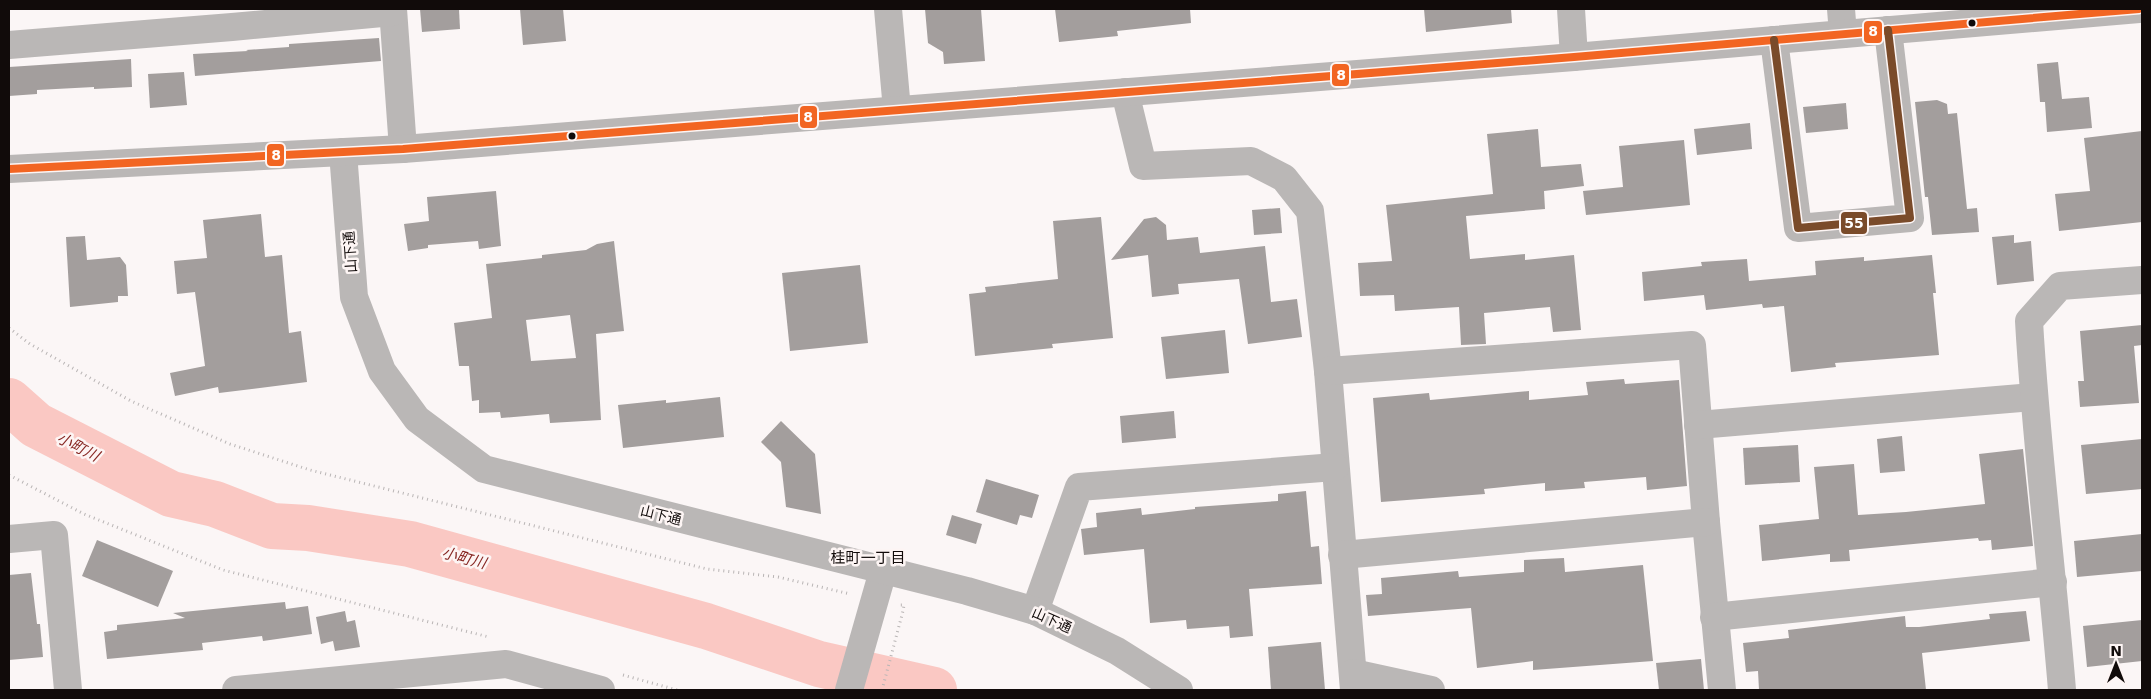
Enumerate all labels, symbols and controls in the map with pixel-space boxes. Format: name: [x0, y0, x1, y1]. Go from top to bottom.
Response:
unlabelled marker: [1967, 18, 1977, 28]
line badge: 8: [1863, 20, 1883, 44]
text: 8: [1868, 23, 1878, 39]
line badge: 8: [1331, 63, 1350, 87]
text: 8: [1336, 67, 1346, 83]
line badge: 8: [799, 105, 818, 129]
text: 8: [803, 109, 813, 125]
unlabelled marker: [567, 131, 577, 141]
line badge: 8: [266, 143, 285, 167]
text: 8: [271, 147, 281, 163]
line badge: 55: [1840, 211, 1868, 235]
text: 55: [1844, 215, 1864, 231]
street label: 山下通: [341, 230, 359, 274]
water label: 小町川: [54, 429, 104, 466]
street label: 山下通: [639, 502, 683, 528]
water label: 小町川: [440, 543, 490, 573]
district label: 桂町一丁目: [830, 549, 906, 567]
street label: 山下通: [1030, 604, 1074, 636]
north arrow: [2091, 639, 2141, 689]
text: N: [2110, 643, 2122, 659]

